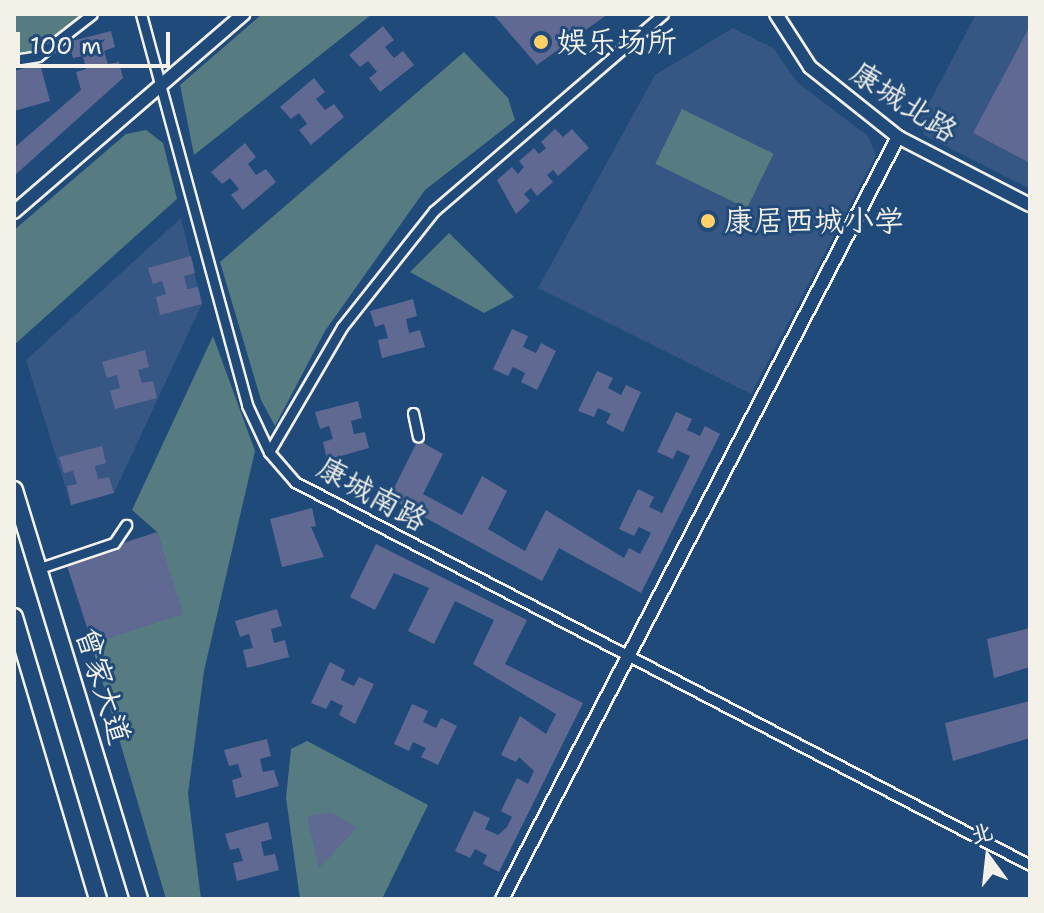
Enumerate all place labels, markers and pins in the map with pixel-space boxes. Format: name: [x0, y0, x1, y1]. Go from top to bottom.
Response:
place label: 娱乐场所: [557, 24, 677, 60]
marker: 娱乐场所: [532, 33, 550, 51]
place label: 康居西城小学: [724, 203, 904, 239]
marker: 康居西城小学: [699, 212, 717, 230]

